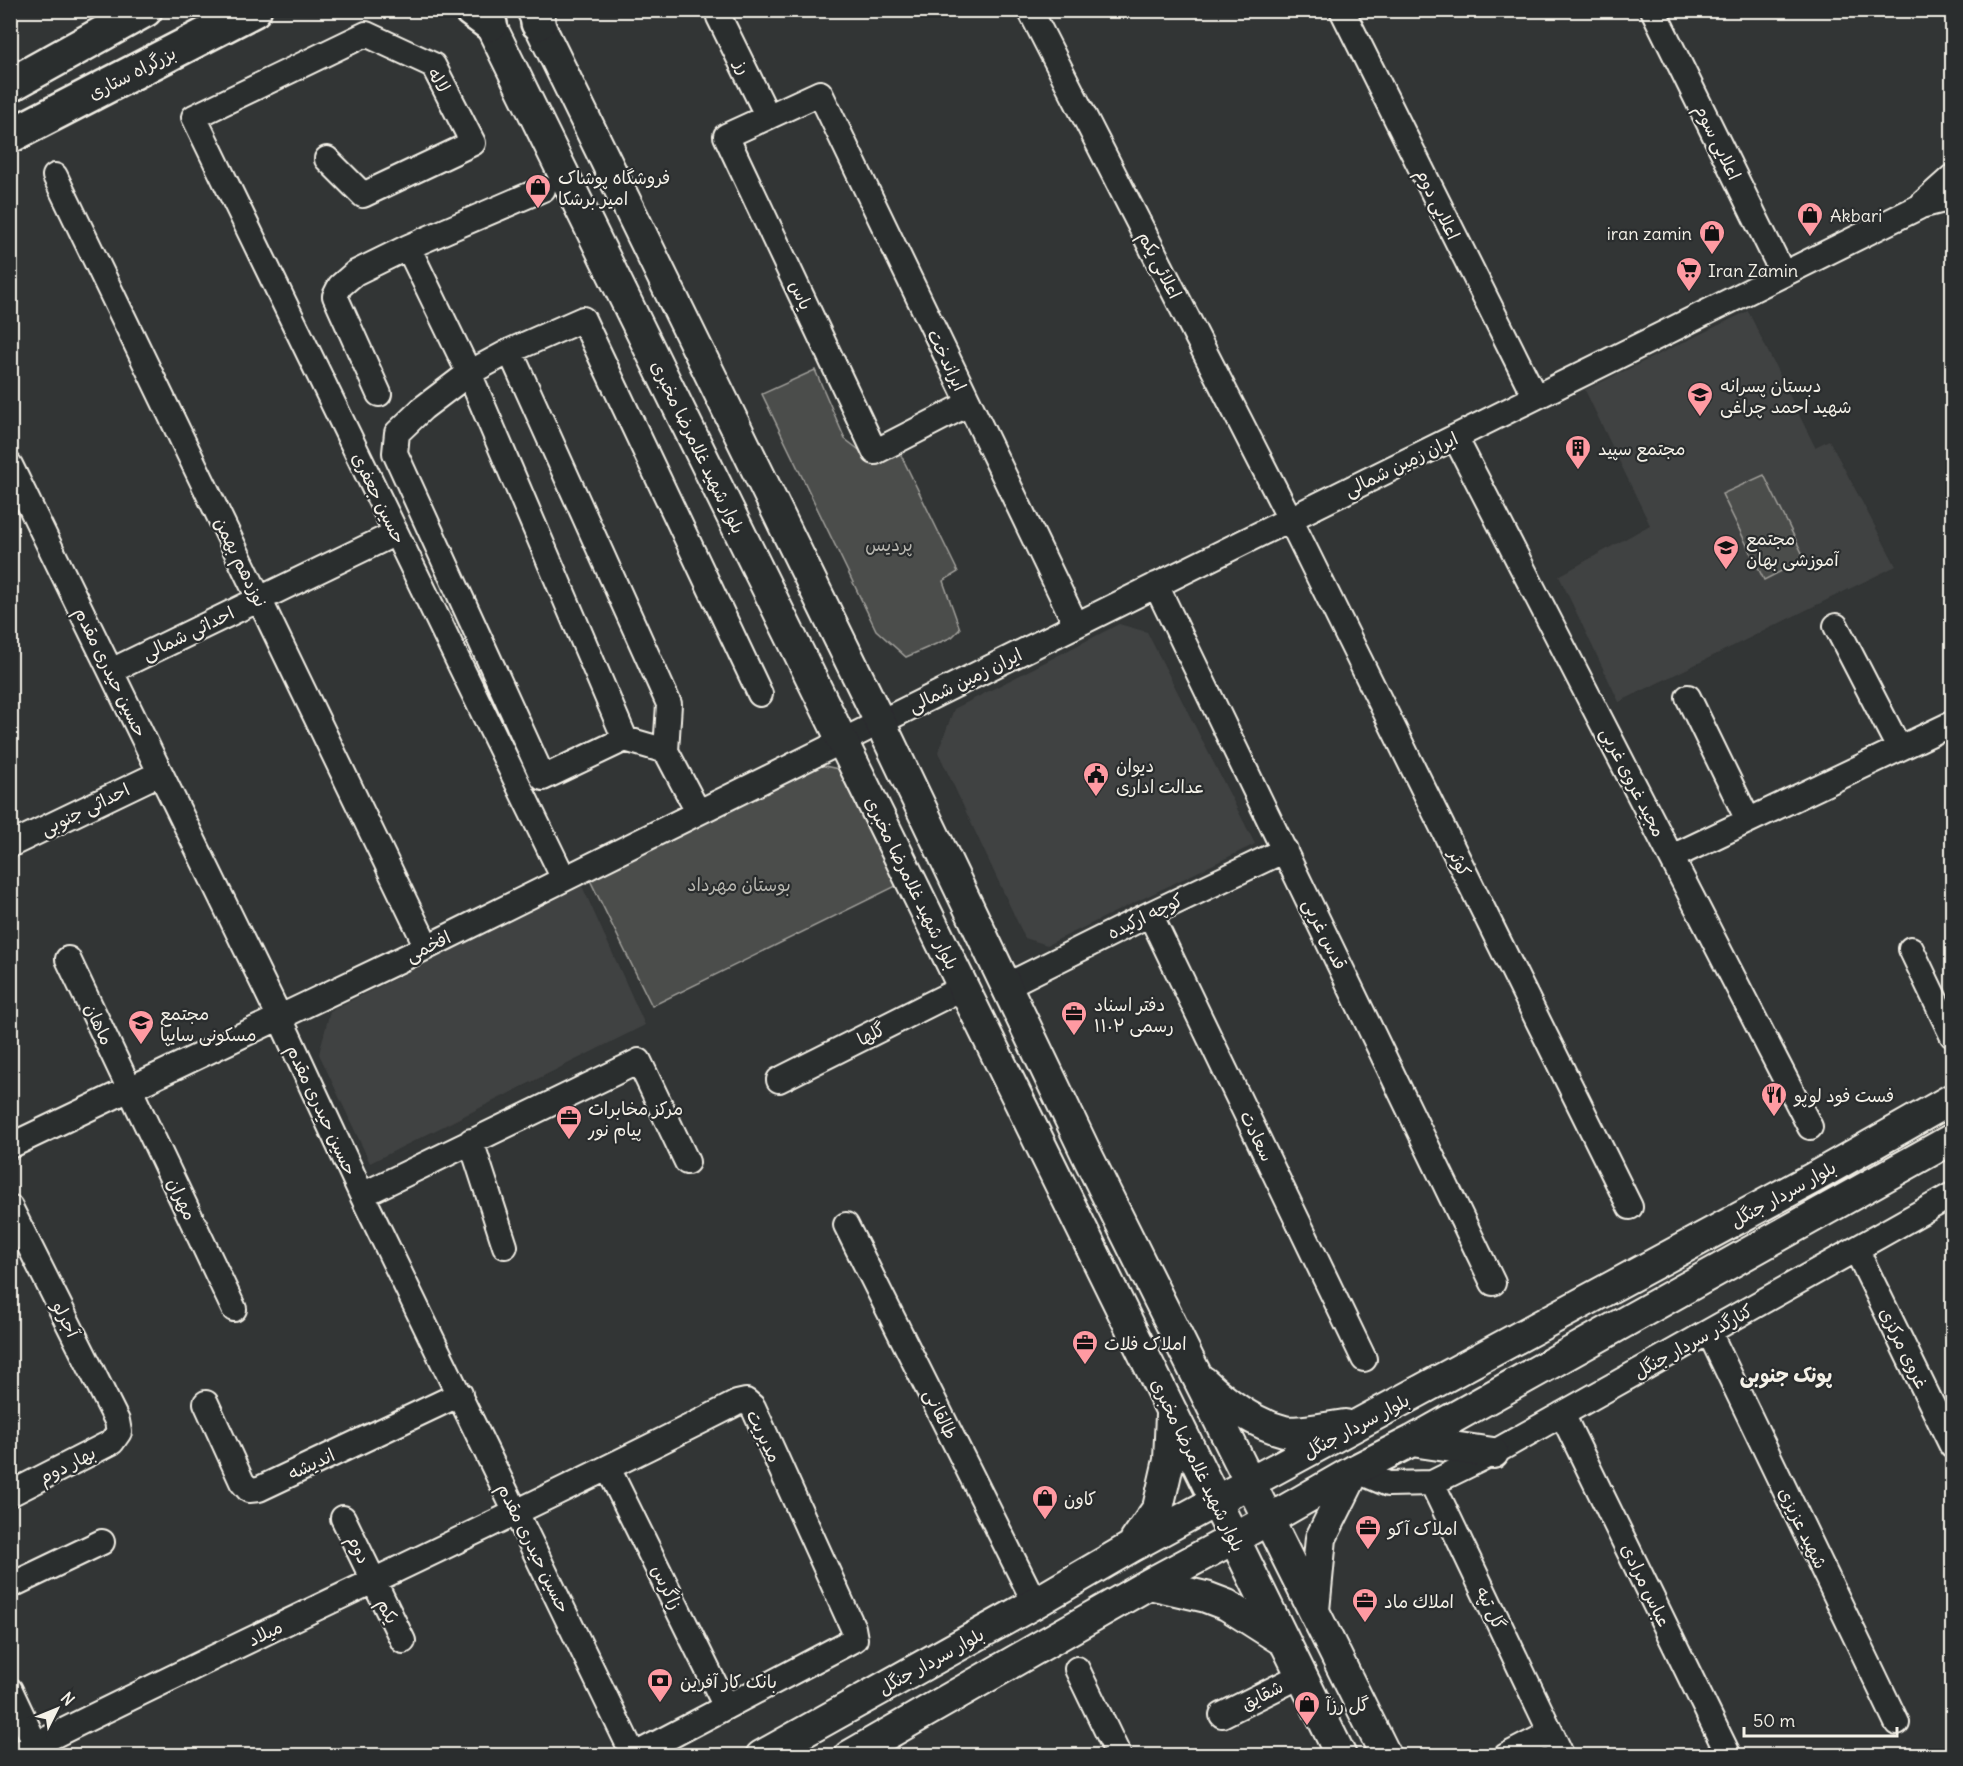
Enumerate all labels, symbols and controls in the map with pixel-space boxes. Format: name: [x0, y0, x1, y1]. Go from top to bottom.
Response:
street label: بزرگراه ستاری: [84, 41, 180, 105]
street label: رز: [729, 54, 756, 78]
street label: لاله: [423, 63, 455, 97]
street label: اعلایی سوم: [1687, 100, 1746, 185]
street label: اعلایی دوم: [1408, 165, 1465, 245]
place label: فروشگاه پوشاک امیر برشکا: [558, 166, 670, 210]
shop icon: فروشگاه پوشاک امیر برشکا: [523, 172, 553, 210]
shop icon: Akbari: [1795, 200, 1825, 238]
place label: Akbari: [1830, 204, 1882, 227]
shop icon: iran zamin: [1697, 218, 1727, 256]
place label: iran zamin: [1607, 222, 1692, 245]
street label: اعلائی یکم: [1131, 227, 1187, 304]
supermarket icon: Iran Zamin: [1674, 255, 1704, 293]
place label: Iran Zamin: [1708, 259, 1798, 282]
street label: یاس: [784, 276, 818, 314]
street label: ایراندخت: [922, 325, 972, 395]
street label: بلوار شهید غلامرضا مخبری: [646, 356, 750, 538]
place label: دبستان پسرانه شهید احمد چراغی: [1720, 374, 1852, 419]
school or university icon: دبستان پسرانه شهید احمد چراغی: [1685, 380, 1715, 418]
street label: ایران زمین شمالی: [1340, 427, 1462, 501]
building icon: مجتمع سپید: [1563, 433, 1593, 471]
place label: مجتمع سپید: [1598, 437, 1685, 462]
street label: حسین جعفری: [347, 449, 411, 547]
street label: نوزدهم بهمن: [207, 513, 273, 612]
place label: مجتمع آموزشی بهان: [1746, 527, 1840, 571]
park label: پردیس: [865, 533, 913, 557]
school or university icon: مجتمع آموزشی بهان: [1711, 533, 1741, 571]
street label: احداثی شمالی: [138, 601, 238, 665]
street label: حسین حیدری مقدم: [67, 603, 152, 742]
street label: ایران زمین شمالی: [904, 643, 1026, 717]
street label: مجید غروی غربی: [1596, 723, 1670, 841]
place label: دیوان عدالت اداری: [1116, 754, 1205, 798]
public building icon: دیوان عدالت اداری: [1081, 760, 1111, 798]
street label: احداثی جنوبی: [37, 778, 134, 841]
street label: بلوار شهید غلامرضا مخبری: [860, 792, 964, 974]
street label: کوثر: [1443, 844, 1476, 881]
park label: بوستان مهرداد: [687, 873, 791, 896]
street label: کوچه ارکیده: [1103, 888, 1187, 945]
street label: قدس غربی: [1298, 895, 1352, 973]
street label: افخمی: [402, 925, 454, 967]
place label: دفتر اسناد رسمی ۱۱۰۲: [1094, 993, 1174, 1037]
street label: ماهان: [79, 999, 119, 1049]
office icon: دفتر اسناد رسمی ۱۱۰۲: [1059, 999, 1089, 1037]
place label: مجتمع مسکونی سایپا: [160, 1002, 256, 1047]
school or university icon: مجتمع مسکونی سایپا: [126, 1008, 156, 1046]
street label: گلها: [853, 1017, 889, 1051]
street label: حسین حیدری مقدم: [279, 1041, 362, 1180]
restaurant icon: فست فود لوپو: [1759, 1080, 1789, 1118]
place label: فست فود لوپو: [1793, 1084, 1894, 1108]
place label: مرکز مخابرات پیام نور: [587, 1097, 683, 1144]
office icon: مرکز مخابرات پیام نور: [554, 1103, 584, 1141]
street label: سعادت: [1235, 1107, 1279, 1165]
street label: بلوار سردار جنگل: [1726, 1155, 1840, 1233]
street label: مهران: [162, 1174, 202, 1224]
street label: آجرلو: [47, 1296, 85, 1342]
street label: کنارگذر سردار جنگل: [1629, 1299, 1757, 1383]
street label: غروی مرکزی: [1874, 1303, 1934, 1393]
office icon: املاک فلات: [1070, 1328, 1100, 1366]
place label: املاک فلات: [1104, 1332, 1187, 1355]
district label: پونک جنوبی: [1740, 1362, 1832, 1389]
street label: بلوار شهید غلامرضا مخبری: [1146, 1374, 1250, 1556]
street label: طالقانی: [919, 1385, 963, 1443]
street label: بلوار سردار جنگل: [1299, 1388, 1413, 1464]
street label: مدیریت: [741, 1406, 787, 1466]
street label: بهار دوم: [35, 1441, 101, 1492]
street label: اندیشه: [284, 1443, 338, 1485]
street label: حسین حیدری مقدم: [490, 1479, 575, 1618]
shop icon: کاون: [1030, 1483, 1060, 1521]
street label: شهید عزیزی: [1773, 1483, 1833, 1573]
place label: کاون: [1064, 1487, 1097, 1510]
office icon: املاک آکو: [1353, 1513, 1383, 1551]
place label: املاک آکو: [1386, 1517, 1457, 1540]
street label: دوم: [340, 1531, 376, 1569]
street label: عباس مرادی: [1616, 1540, 1676, 1630]
street label: زاگرس: [646, 1561, 688, 1613]
street label: گل تپه: [1470, 1583, 1511, 1634]
office icon: املاك ماد: [1350, 1586, 1380, 1624]
place label: املاك ماد: [1384, 1590, 1454, 1613]
street label: یکم: [369, 1595, 404, 1629]
street label: میلاد: [244, 1615, 286, 1651]
street label: بلوار سردار جنگل: [874, 1622, 988, 1700]
bank icon: بانک کار آفرین: [645, 1666, 675, 1704]
place label: بانک کار آفرین: [680, 1670, 777, 1693]
street label: شقایق: [1237, 1675, 1287, 1715]
north arrow: [27, 1679, 87, 1739]
text: N: [57, 1688, 79, 1710]
shop icon: گل رزآ: [1292, 1689, 1322, 1727]
place label: گل رزآ: [1325, 1693, 1369, 1716]
scale bar: [1744, 1700, 1897, 1738]
text: 50 m: [1753, 1709, 1795, 1732]

